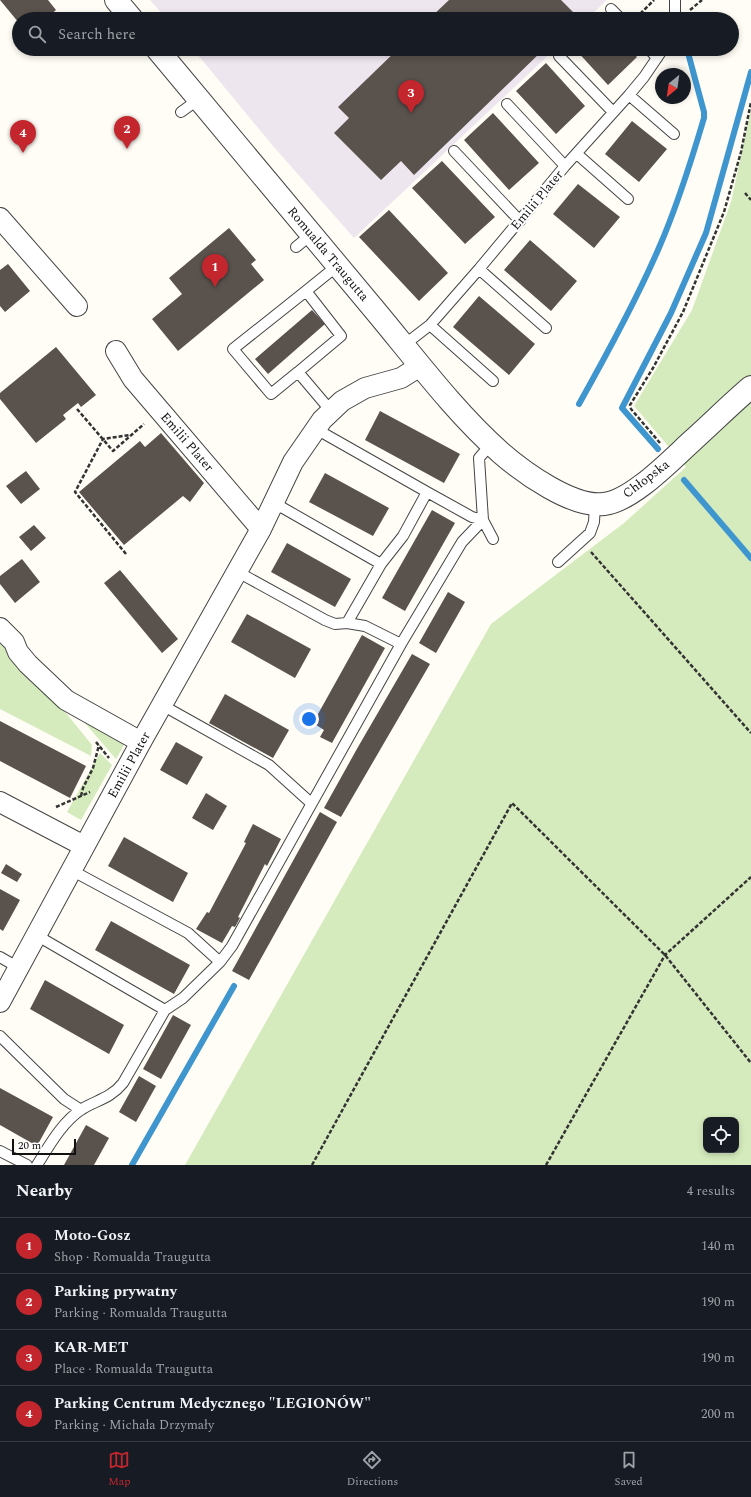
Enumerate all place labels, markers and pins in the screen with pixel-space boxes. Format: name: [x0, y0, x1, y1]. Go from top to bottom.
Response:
pin: 3: [398, 80, 424, 113]
pin: 2: [114, 116, 140, 149]
pin: 4: [10, 120, 36, 153]
pin: 1: [202, 254, 228, 287]

